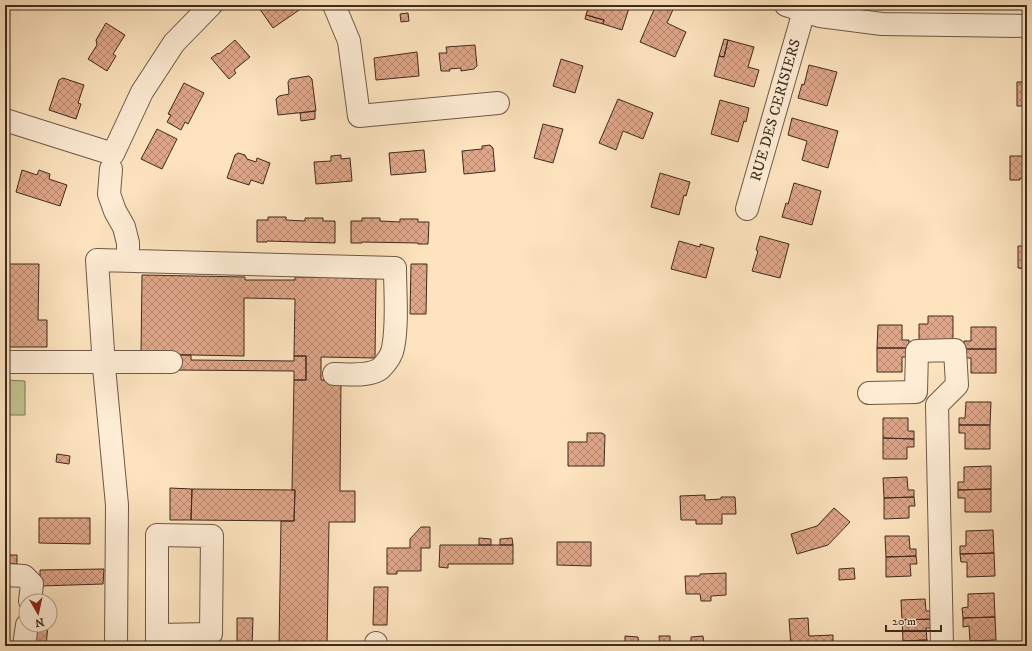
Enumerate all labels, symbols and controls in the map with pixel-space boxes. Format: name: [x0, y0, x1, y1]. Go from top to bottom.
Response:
street label: RUE DES CERISIERS: [746, 37, 805, 183]
north arrow: [18, 593, 58, 633]
scale bar: [886, 607, 941, 633]
text: N: [34, 614, 45, 630]
text: 20 m: [892, 614, 916, 629]

